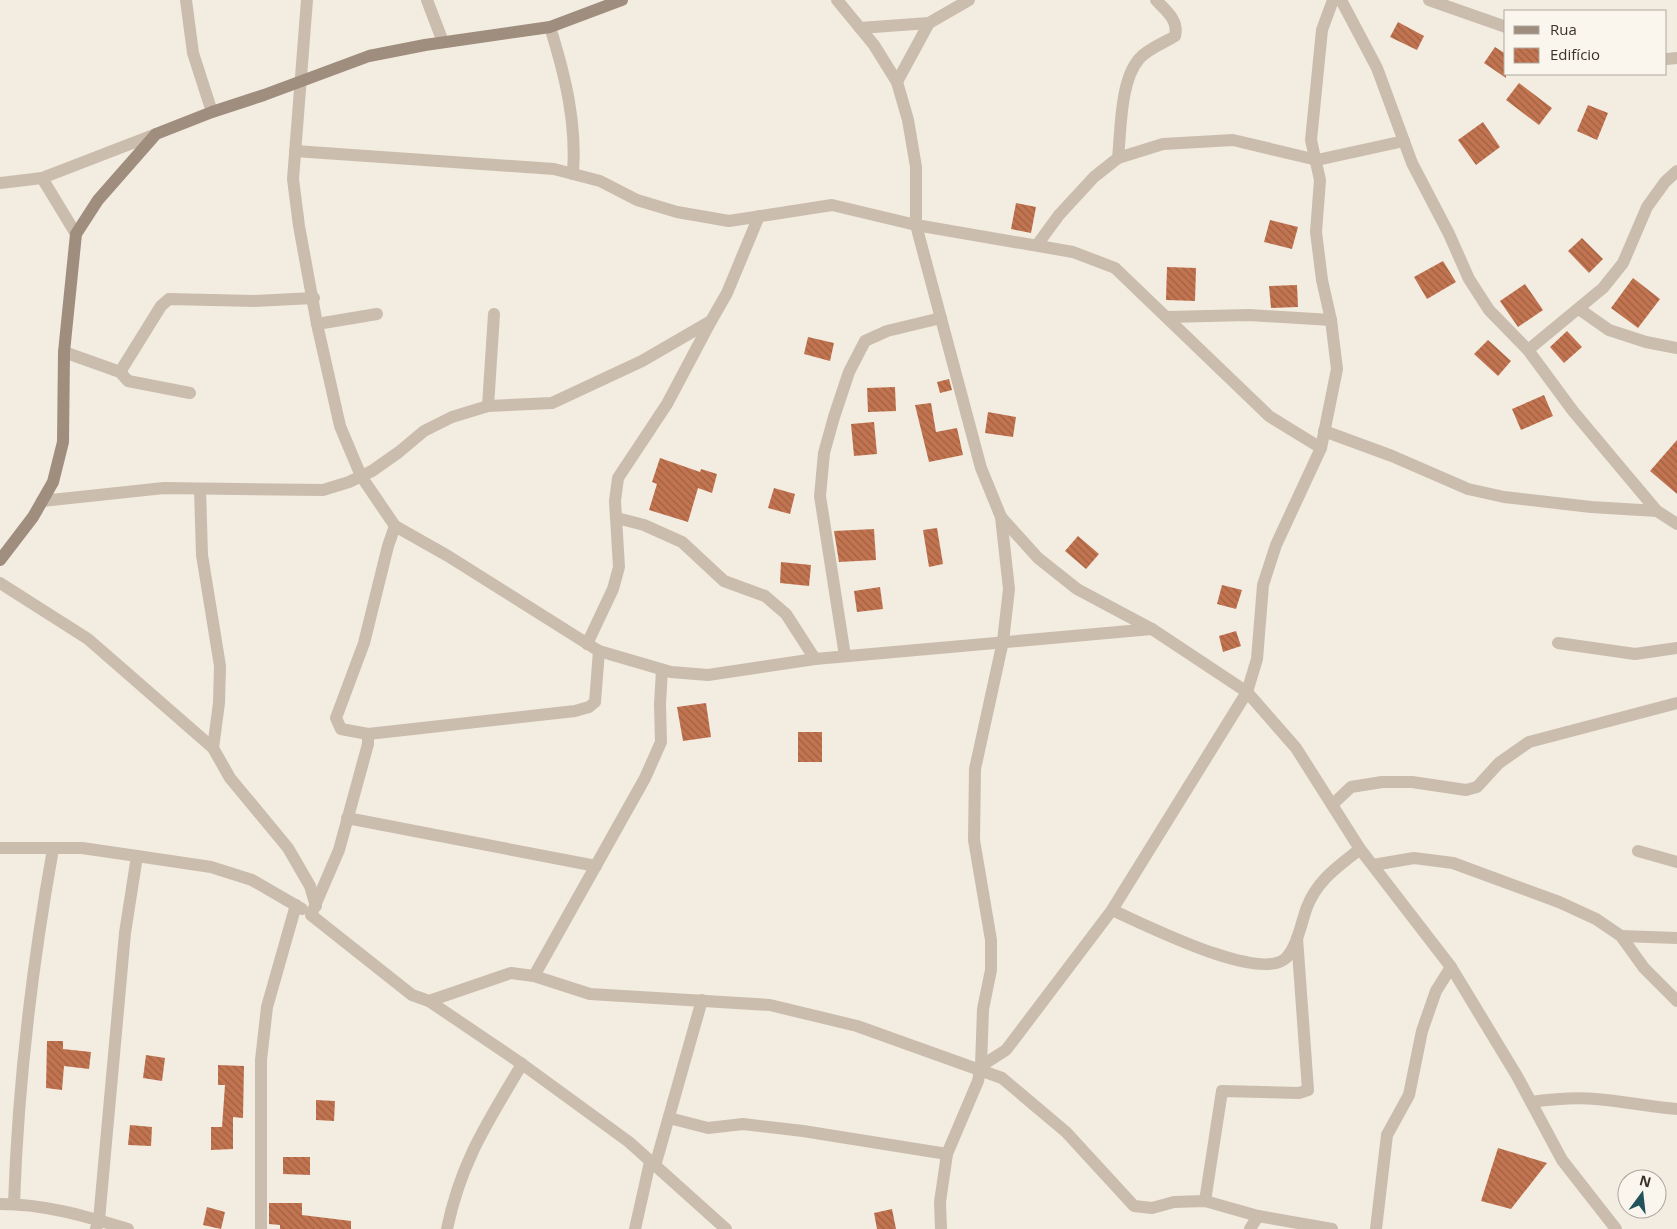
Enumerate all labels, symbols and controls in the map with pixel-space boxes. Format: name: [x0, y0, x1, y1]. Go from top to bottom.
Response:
legend: [1504, 10, 1667, 75]
text: Rua: [1550, 19, 1577, 39]
text: Edifício: [1550, 44, 1600, 64]
north arrow: [1617, 1169, 1667, 1219]
text: N: [1638, 1170, 1653, 1192]

